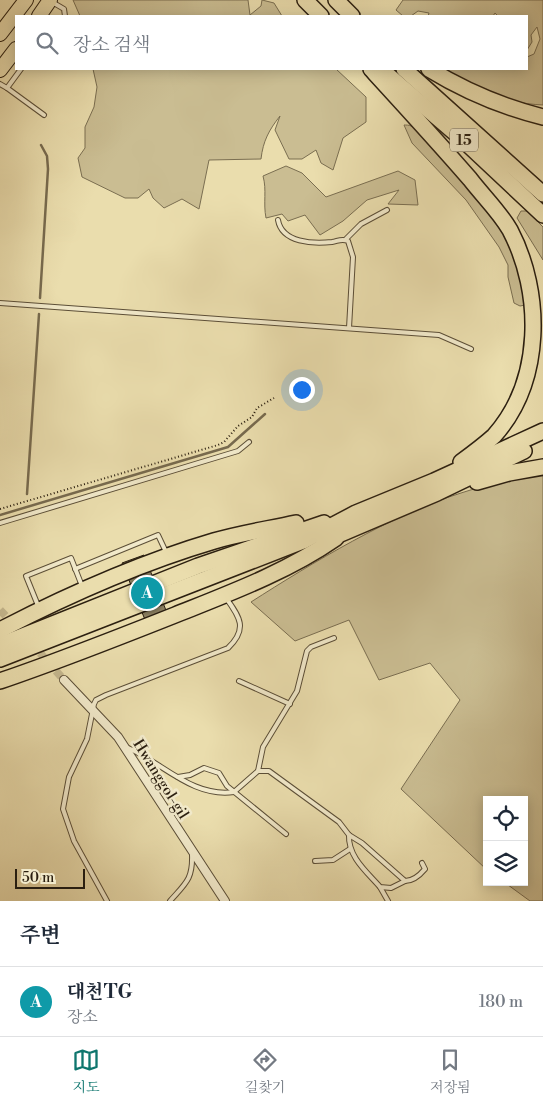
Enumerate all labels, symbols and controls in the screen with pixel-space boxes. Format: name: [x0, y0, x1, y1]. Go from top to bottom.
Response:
search box: [15, 15, 528, 70]
icon: search: [33, 29, 61, 57]
text: 장소 검색: [73, 33, 150, 57]
road number: 15: [450, 128, 478, 152]
your location: [289, 377, 315, 403]
pin: A: [131, 574, 163, 612]
street label: Hwanggol-gil: [129, 736, 193, 823]
map controls: [483, 796, 528, 886]
button: locate: [483, 796, 528, 841]
button: layers: [483, 841, 528, 886]
scale bar: [15, 866, 85, 889]
text: 50 m: [22, 869, 54, 887]
text: 주변: [20, 923, 61, 949]
text: 대천TG: [67, 980, 132, 1004]
text: A: [30, 992, 42, 1012]
text: 180 m: [479, 992, 523, 1012]
text: 장소: [67, 1007, 98, 1027]
tab: 지도: [72, 1046, 100, 1097]
tab: 길찾기: [245, 1046, 285, 1097]
tab: 저장됨: [430, 1046, 471, 1097]

